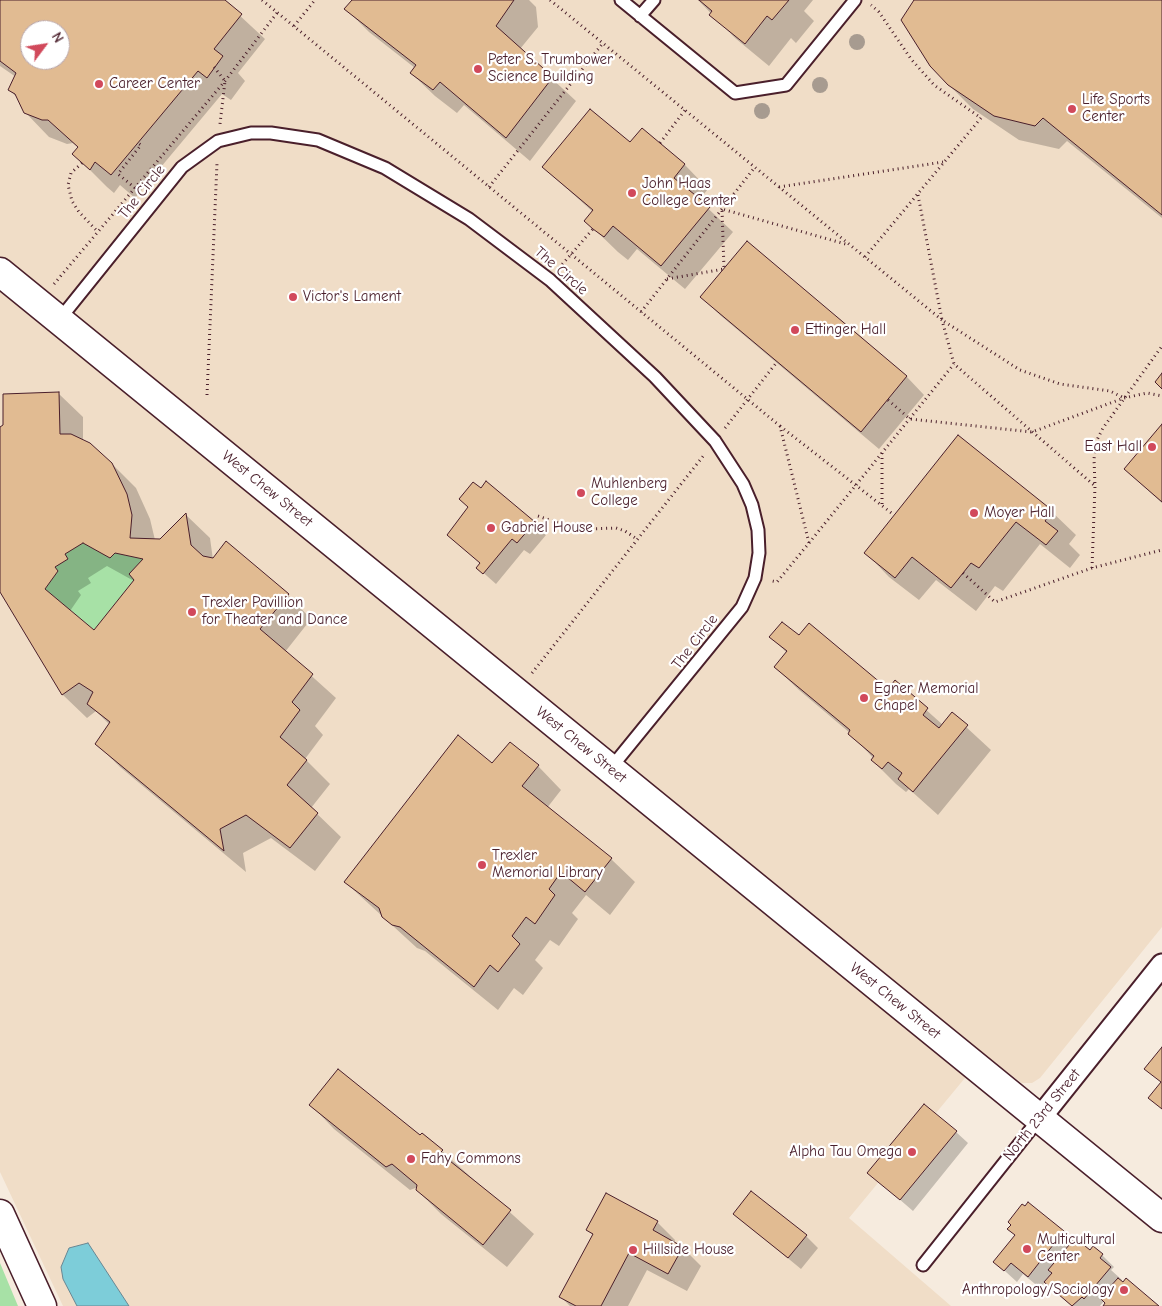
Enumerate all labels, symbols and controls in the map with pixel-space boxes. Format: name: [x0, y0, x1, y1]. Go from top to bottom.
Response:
north arrow: [20, 20, 70, 70]
text: N: [48, 29, 67, 46]
place label: Peter S. Trumbower Science Building: [488, 51, 613, 86]
marker: Peter S. Trumbower Science Building: [472, 63, 484, 75]
place label: Career Center: [109, 75, 200, 93]
marker: Career Center: [93, 78, 105, 90]
place label: Life Sports Center: [1082, 91, 1150, 126]
marker: Life Sports Center: [1066, 103, 1078, 115]
street label: The Circle: [115, 161, 169, 223]
place label: John Haas College Center: [642, 175, 736, 210]
marker: John Haas College Center: [626, 187, 638, 199]
street label: The Circle: [531, 243, 591, 299]
place label: Victor's Lament: [303, 288, 401, 306]
marker: Victor's Lament: [287, 291, 299, 303]
place label: Ettinger Hall: [805, 321, 886, 339]
marker: Ettinger Hall: [789, 324, 801, 336]
place label: East Hall: [1085, 438, 1142, 456]
marker: East Hall: [1146, 441, 1158, 453]
street label: West Chew Street: [218, 447, 316, 531]
place label: Muhlenberg College: [591, 475, 667, 510]
marker: Muhlenberg College: [575, 487, 587, 499]
place label: Moyer Hall: [984, 504, 1055, 522]
marker: Moyer Hall: [968, 507, 980, 519]
place label: Gabriel House: [501, 519, 593, 537]
marker: Gabriel House: [485, 522, 497, 534]
place label: Trexler Pavillion for Theater and Dance: [202, 594, 347, 629]
marker: Trexler Pavillion for Theater and Dance: [186, 606, 198, 618]
street label: The Circle: [668, 611, 722, 673]
place label: Egner Memorial Chapel: [874, 680, 979, 715]
marker: Egner Memorial Chapel: [858, 692, 870, 704]
street label: West Chew Street: [532, 703, 630, 787]
place label: Trexler Memorial Library: [492, 847, 603, 882]
marker: Trexler Memorial Library: [476, 859, 488, 871]
street label: West Chew Street: [846, 959, 944, 1043]
street label: North 23rd Street: [1000, 1066, 1084, 1164]
place label: Alpha Tau Omega: [789, 1143, 902, 1161]
marker: Alpha Tau Omega: [906, 1146, 918, 1158]
place label: Fahy Commons: [421, 1150, 521, 1168]
marker: Fahy Commons: [405, 1153, 417, 1165]
place label: Multicultural Center: [1037, 1231, 1115, 1266]
place label: Hillside House: [643, 1241, 734, 1259]
marker: Multicultural Center: [1021, 1243, 1033, 1255]
marker: Hillside House: [627, 1244, 639, 1256]
place label: Anthropology/Sociology: [962, 1281, 1114, 1299]
marker: Anthropology/Sociology: [1118, 1284, 1130, 1296]

